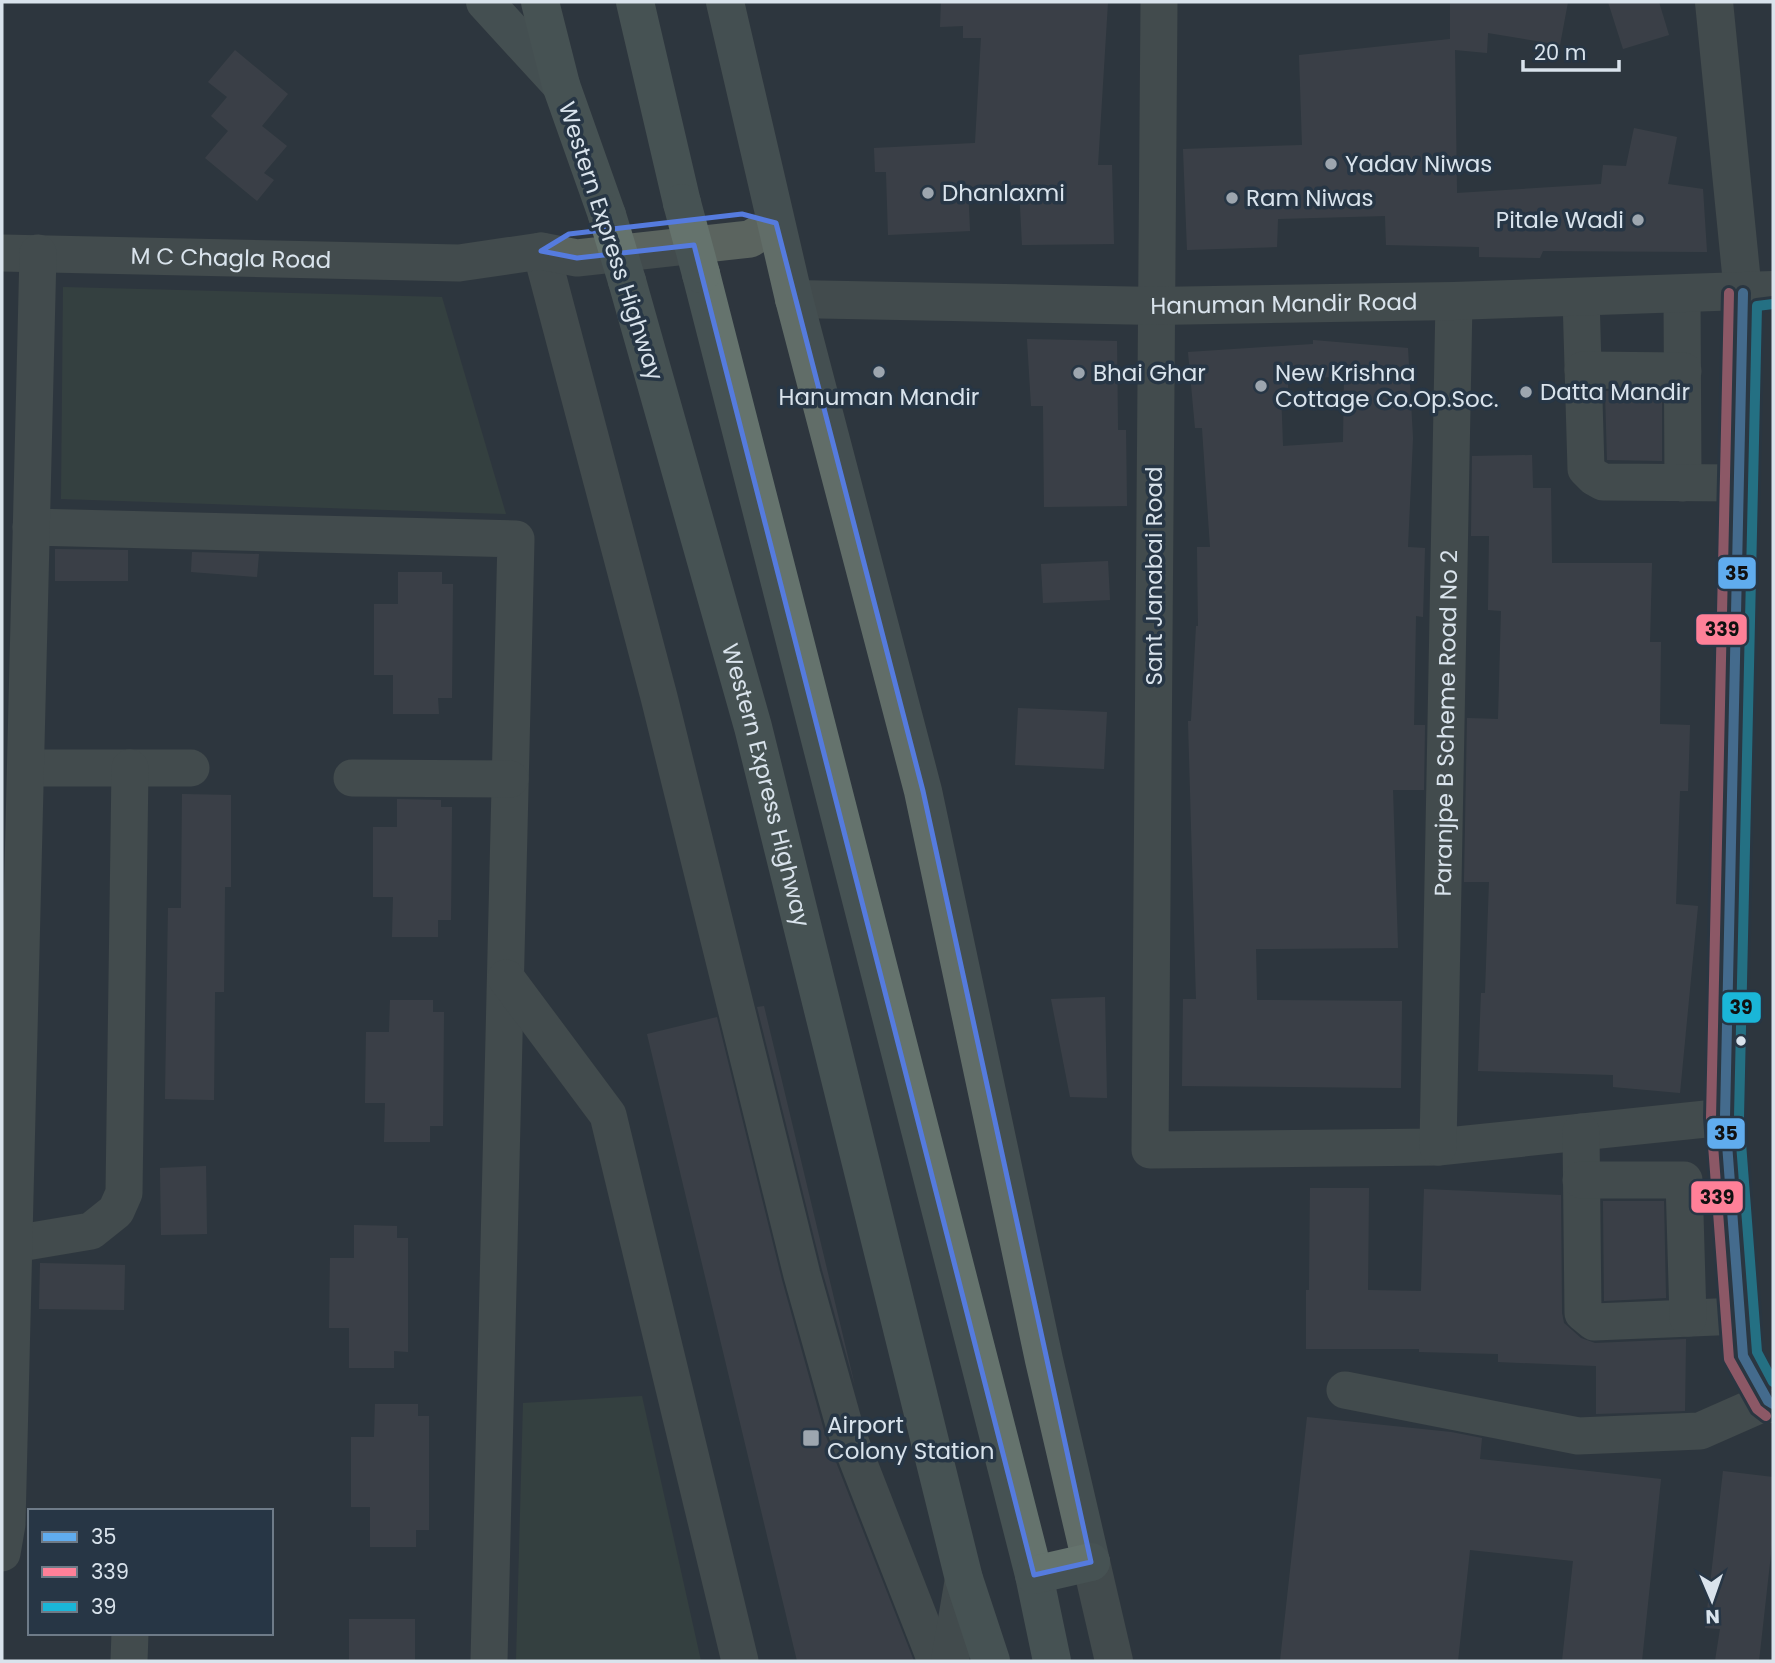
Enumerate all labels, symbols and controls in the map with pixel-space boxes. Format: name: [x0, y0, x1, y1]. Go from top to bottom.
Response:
scale bar: [1523, 28, 1619, 72]
text: 20 m: [1534, 38, 1587, 67]
street label: Western Express Highway: [551, 98, 671, 385]
place label: Yadav Niwas: [1345, 148, 1492, 180]
marker: Yadav Niwas: [1323, 156, 1339, 172]
place label: Dhanlaxmi: [942, 177, 1065, 209]
place label: Ram Niwas: [1246, 182, 1374, 214]
marker: Dhanlaxmi: [920, 185, 936, 201]
marker: Ram Niwas: [1224, 190, 1240, 206]
place label: Pitale Wadi: [1496, 204, 1624, 236]
marker: Pitale Wadi: [1630, 212, 1646, 228]
street label: M C Chagla Road: [130, 240, 332, 276]
street label: Hanuman Mandir Road: [1150, 286, 1418, 322]
place label: Bhai Ghar: [1093, 357, 1206, 389]
place label: New Krishna Cottage Co.Op.Soc.: [1275, 357, 1499, 415]
marker: Hanuman Mandir: [871, 364, 887, 380]
marker: Bhai Ghar: [1071, 365, 1087, 381]
place label: Datta Mandir: [1540, 376, 1690, 408]
marker: New Krishna Cottage Co.Op.Soc.: [1253, 378, 1269, 394]
place label: Hanuman Mandir: [779, 381, 979, 413]
marker: Datta Mandir: [1518, 384, 1534, 400]
street label: Sant Janabai Road: [1138, 467, 1170, 685]
street label: Paranjpe B Scheme Road No 2: [1427, 549, 1465, 897]
line badge: 35: [1717, 556, 1757, 590]
text: 35: [1725, 560, 1749, 587]
line badge: 339: [1695, 613, 1748, 646]
text: 339: [1705, 616, 1739, 643]
street label: Western Express Highway: [714, 640, 818, 930]
line badge: 39: [1721, 991, 1762, 1024]
text: 39: [1729, 994, 1753, 1021]
unlabelled marker: [1734, 1034, 1748, 1048]
line badge: 35: [1706, 1117, 1746, 1150]
text: 35: [1714, 1120, 1738, 1147]
line badge: 339: [1690, 1180, 1744, 1214]
text: 339: [1700, 1184, 1734, 1211]
place label: Airport Colony Station: [827, 1409, 995, 1467]
marker: Airport Colony Station: [801, 1428, 821, 1448]
legend: [28, 1509, 273, 1635]
text: 35: [91, 1522, 117, 1551]
text: 339: [91, 1557, 129, 1586]
north arrow: [1677, 1565, 1747, 1635]
text: 39: [91, 1592, 117, 1621]
text: N: [1705, 1603, 1720, 1630]

